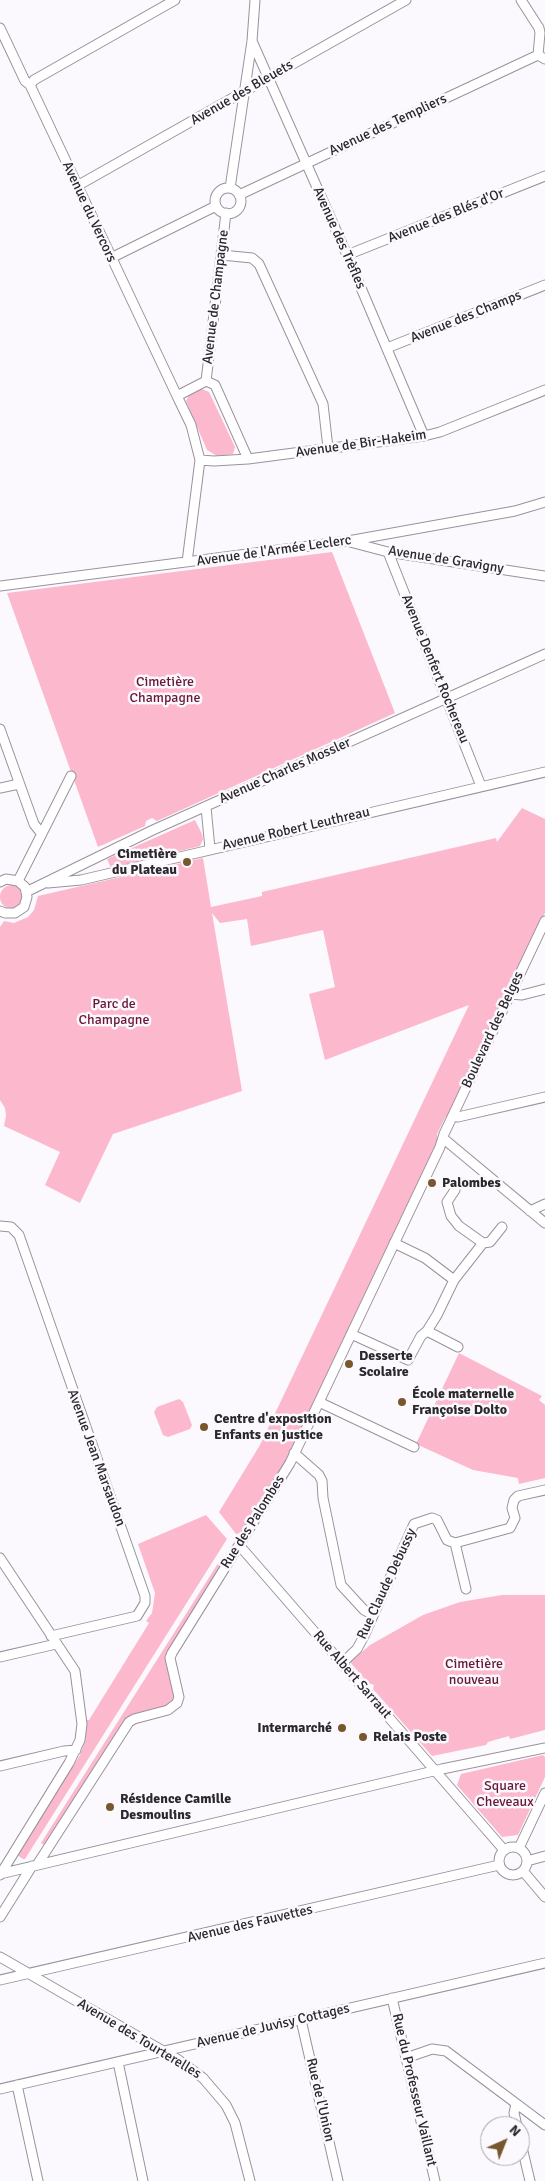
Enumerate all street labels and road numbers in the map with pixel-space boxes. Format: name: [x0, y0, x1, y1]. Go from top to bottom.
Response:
street label: Avenue des Bleuets: [188, 57, 296, 129]
street label: Avenue des Templiers: [326, 90, 450, 160]
street label: Avenue du Vercors: [58, 159, 120, 265]
street label: Avenue des Trèfles: [309, 184, 369, 292]
street label: Avenue des Blés d'Or: [385, 185, 507, 247]
street label: Avenue de Champagne: [199, 229, 233, 365]
street label: Avenue des Champs: [408, 287, 524, 347]
street label: Avenue de Bir-Hakeim: [295, 427, 427, 461]
street label: Avenue de l'Armée Leclerc: [196, 532, 352, 570]
street label: Avenue de Gravigny: [387, 543, 505, 577]
street label: Avenue Denfert Rochereau: [397, 592, 473, 746]
street label: Avenue Charles Mossler: [217, 734, 353, 808]
street label: Avenue Robert Leuthreau: [221, 804, 371, 854]
street label: Boulevard des Belges: [459, 969, 527, 1091]
street label: Avenue Jean Marsaudon: [63, 1387, 129, 1529]
street label: Rue des Palombes: [217, 1472, 289, 1572]
street label: Rue Claude Debussy: [354, 1526, 420, 1642]
street label: Rue Albert Sarraut: [309, 1628, 395, 1722]
street label: Avenue des Fauvettes: [186, 1901, 314, 1947]
street label: Avenue des Tourterelles: [74, 1995, 204, 2083]
street label: Avenue de Juvisy Cottages: [195, 2000, 351, 2052]
street label: Rue du Professeur Vaillant: [388, 2012, 440, 2168]
street label: Rue de l'Union: [302, 2056, 338, 2144]

